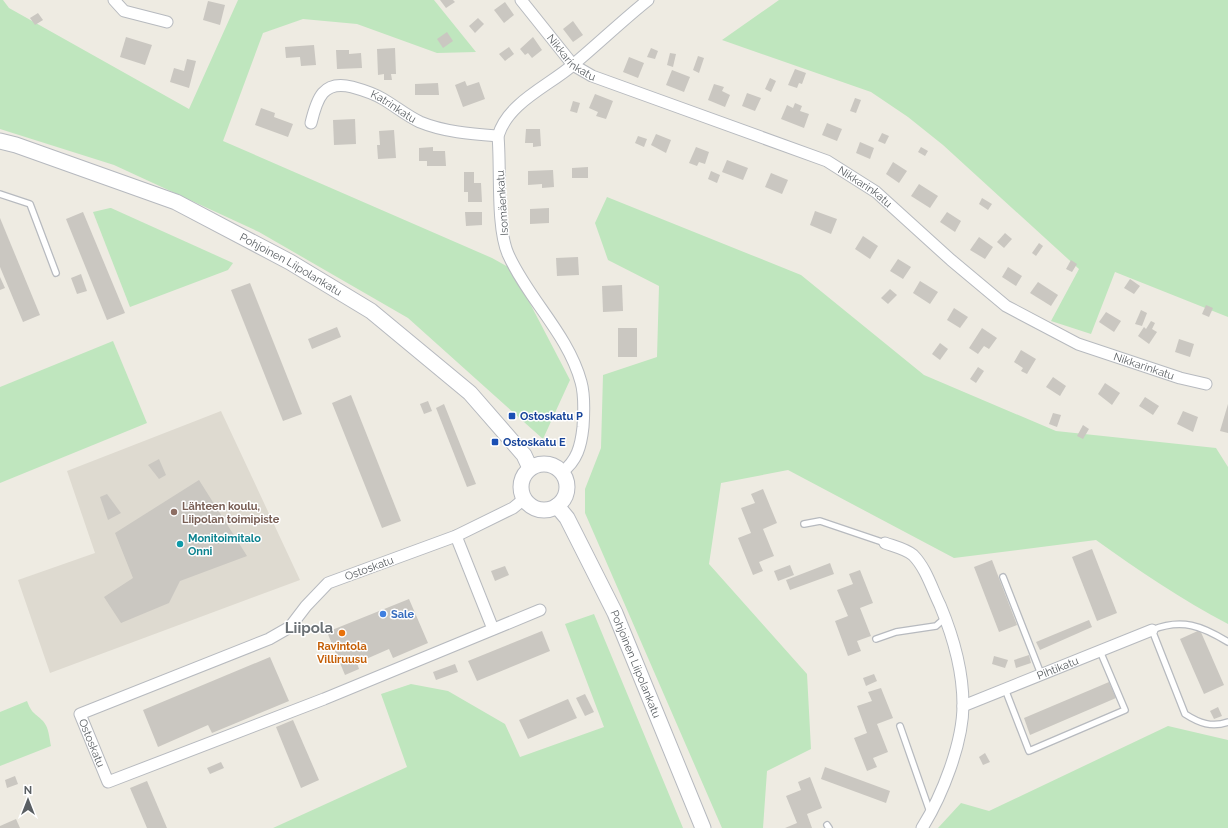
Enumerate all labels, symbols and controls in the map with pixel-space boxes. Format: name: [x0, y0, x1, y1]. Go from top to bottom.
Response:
street label: Nikkarinkatu: [544, 32, 597, 84]
street label: Katrinkatu: [369, 88, 418, 126]
street label: Nikkarinkatu: [835, 164, 895, 210]
street label: Isomäenkatu: [494, 170, 511, 236]
street label: Pohjoinen Liipolankatu: [237, 231, 344, 299]
street label: Nikkarinkatu: [1112, 350, 1176, 383]
place label: Ostoskatu P: [520, 410, 583, 423]
marker: Ostoskatu P: [507, 411, 517, 421]
place label: Ostoskatu E: [503, 436, 566, 449]
marker: Ostoskatu E: [490, 437, 500, 447]
place label: Lähteen koulu, Liipolan toimipiste: [182, 500, 280, 526]
marker: Lähteen koulu, Liipolan toimipiste: [169, 507, 179, 517]
place label: Monitoimitalo Onni: [188, 532, 261, 558]
marker: Monitoimitalo Onni: [175, 539, 185, 549]
street label: Ostoskatu: [343, 554, 395, 583]
place label: Sale: [391, 608, 415, 621]
street label: Pohjoinen Liipolankatu: [607, 608, 663, 720]
marker: Sale: [378, 609, 388, 619]
district label: Liipola: [285, 619, 334, 637]
marker: Ravintola Villiruusu: [337, 628, 347, 638]
place label: Ravintola Villiruusu: [317, 640, 367, 666]
street label: Pihtikatu: [1035, 654, 1081, 683]
street label: Ostoskatu: [76, 717, 107, 769]
north arrow: [8, 780, 48, 820]
text: N: [24, 784, 32, 797]

